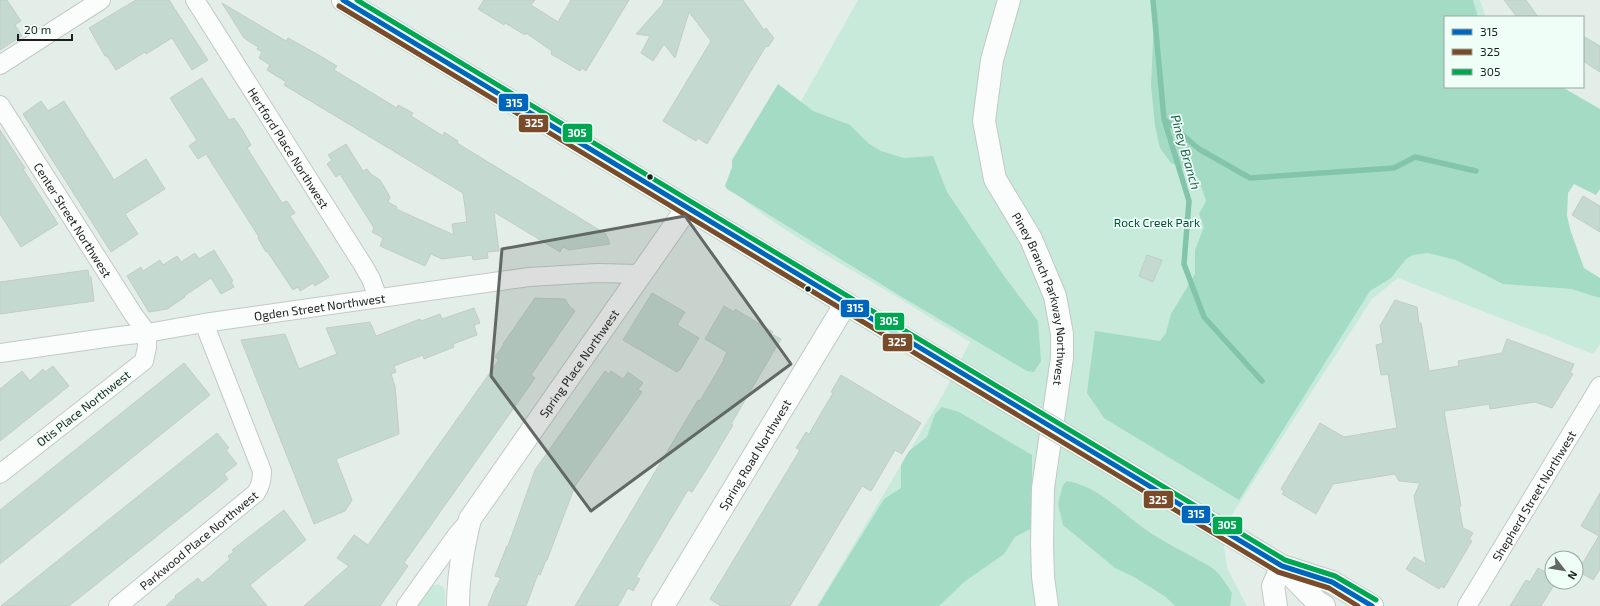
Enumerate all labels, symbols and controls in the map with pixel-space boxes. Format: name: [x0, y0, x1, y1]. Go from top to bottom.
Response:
scale bar: [18, 16, 72, 42]
legend: [1444, 16, 1584, 88]
text: 20 m: [24, 22, 51, 36]
text: 315: [1480, 24, 1498, 38]
text: 325: [1480, 44, 1500, 58]
text: 305: [1480, 64, 1500, 78]
street label: Hertford Place Northwest: [245, 85, 332, 211]
line badge: 315: [498, 93, 529, 112]
text: 315: [505, 96, 523, 109]
water label: Piney Branch: [1168, 113, 1204, 191]
line badge: 325: [518, 114, 549, 133]
text: 325: [525, 116, 543, 129]
line badge: 305: [562, 123, 593, 143]
text: 305: [567, 126, 587, 139]
street label: Center Street Northwest: [31, 160, 115, 280]
unlabelled marker: [645, 172, 655, 182]
street label: Piney Branch Parkway Northwest: [1010, 210, 1069, 387]
park label: Rock Creek Park: [1114, 215, 1200, 229]
unlabelled marker: [803, 284, 813, 294]
street label: Ogden Street Northwest: [253, 290, 387, 323]
line badge: 315: [840, 299, 870, 318]
text: 315: [846, 301, 864, 314]
street label: Spring Place Northwest: [536, 306, 622, 420]
line badge: 305: [874, 312, 905, 331]
text: 305: [879, 314, 899, 327]
line badge: 325: [882, 333, 913, 352]
text: 325: [888, 335, 906, 348]
street label: Otis Place Northwest: [33, 367, 133, 449]
street label: Spring Road Northwest: [716, 396, 794, 512]
street label: Shepherd Street Northwest: [1489, 428, 1579, 563]
street label: Parkwood Place Northwest: [137, 487, 261, 593]
line badge: 325: [1143, 490, 1174, 509]
text: 325: [1149, 493, 1167, 506]
line badge: 315: [1181, 505, 1211, 524]
text: 315: [1187, 507, 1205, 520]
line badge: 305: [1212, 516, 1243, 535]
text: 305: [1217, 518, 1237, 531]
north arrow: [1544, 550, 1584, 590]
text: N: [1565, 569, 1581, 582]

